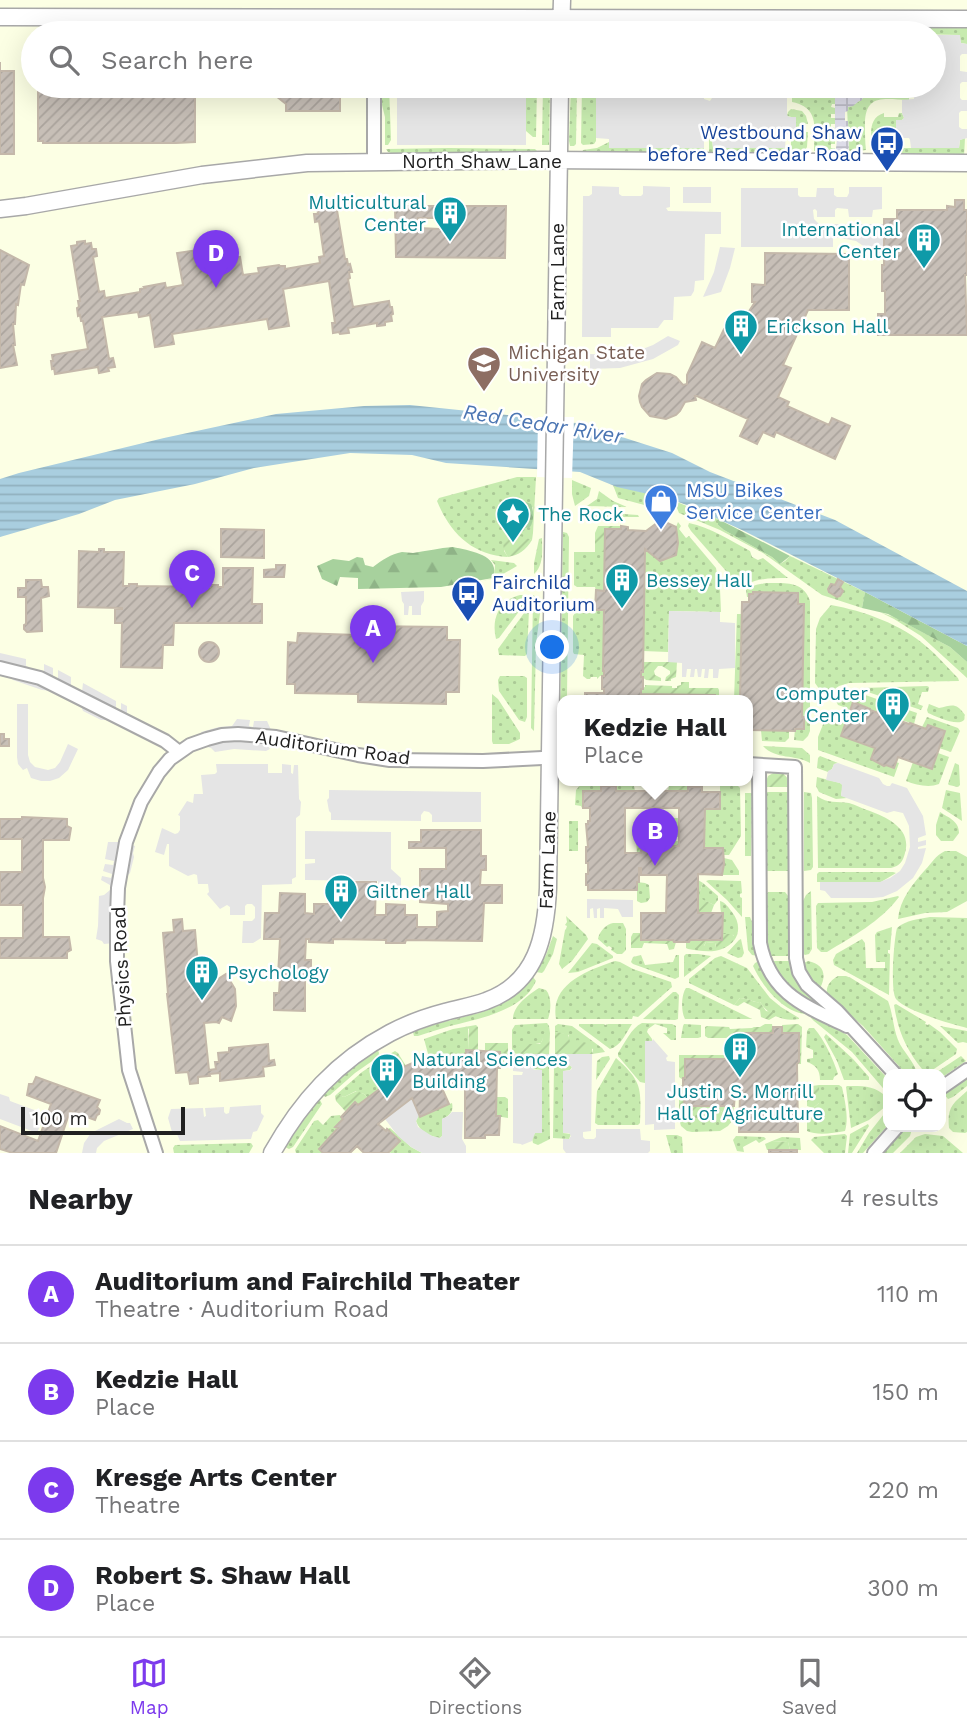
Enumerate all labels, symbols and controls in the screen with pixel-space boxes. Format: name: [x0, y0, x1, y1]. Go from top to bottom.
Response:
search box: [21, 21, 946, 98]
icon: search: [45, 41, 83, 79]
text: Search here: [101, 45, 253, 75]
place label: Westbound Shaw before Red Cedar Road: [647, 121, 862, 166]
bus stop icon: Westbound Shaw before Red Cedar Road: [868, 124, 906, 173]
street label: North Shaw Lane: [402, 150, 562, 173]
place label: Multicultural Center: [308, 191, 426, 236]
building icon: Multicultural Center: [431, 194, 469, 243]
place label: International Center: [781, 218, 900, 263]
building icon: International Center: [905, 221, 943, 270]
street label: Farm Lane: [546, 223, 569, 321]
pin: D: [193, 230, 239, 288]
building icon: Erickson Hall: [722, 307, 760, 356]
place label: Erickson Hall: [766, 315, 888, 338]
place label: Michigan State University: [508, 341, 645, 386]
school or university icon: Michigan State University: [465, 344, 503, 393]
water label: Red Cedar River: [462, 399, 625, 449]
place label: MSU Bikes Service Center: [686, 479, 822, 524]
shop icon: MSU Bikes Service Center: [642, 482, 680, 531]
place icon: The Rock: [494, 495, 532, 544]
place label: The Rock: [538, 503, 624, 526]
pin: C: [169, 550, 215, 608]
building icon: Bessey Hall: [603, 561, 641, 610]
place label: Bessey Hall: [646, 569, 752, 592]
place label: Fairchild Auditorium: [492, 571, 595, 616]
bus stop icon: Fairchild Auditorium: [449, 574, 487, 623]
pin: A: [350, 605, 396, 663]
your location: [535, 630, 569, 664]
place label: Computer Center: [775, 682, 868, 727]
building icon: Computer Center: [874, 685, 912, 734]
popup: [557, 695, 753, 786]
text: Kedzie Hall: [583, 712, 727, 742]
street label: Auditorium Road: [254, 725, 412, 770]
text: Place: [583, 742, 644, 769]
pin: B: [632, 808, 678, 866]
street label: Farm Lane: [534, 810, 561, 910]
building icon: Giltner Hall: [322, 872, 360, 921]
place label: Giltner Hall: [366, 880, 471, 903]
street label: Physics Road: [107, 906, 136, 1028]
building icon: Psychology: [183, 953, 221, 1002]
place label: Psychology: [227, 961, 329, 984]
building icon: Justin S. Morrill Hall of Agriculture: [721, 1030, 759, 1079]
place label: Natural Sciences Building: [412, 1048, 568, 1093]
building icon: Natural Sciences Building: [368, 1051, 406, 1100]
map controls: [883, 1069, 946, 1132]
button: locate: [883, 1069, 946, 1132]
place label: Justin S. Morrill Hall of Agriculture: [656, 1080, 824, 1125]
scale bar: [21, 1104, 186, 1136]
text: 100 m: [32, 1107, 88, 1130]
text: Nearby: [28, 1181, 133, 1216]
text: 4 results: [840, 1185, 939, 1212]
text: Auditorium and Fairchild Theater: [95, 1266, 520, 1296]
text: A: [43, 1281, 59, 1308]
text: 110 m: [877, 1281, 939, 1308]
text: Theatre · Auditorium Road: [95, 1296, 389, 1323]
text: Kedzie Hall: [95, 1364, 238, 1394]
text: B: [43, 1379, 59, 1406]
text: 150 m: [873, 1379, 939, 1406]
text: Place: [95, 1394, 155, 1421]
text: Kresge Arts Center: [95, 1462, 337, 1492]
text: C: [43, 1477, 59, 1504]
text: 220 m: [868, 1477, 939, 1504]
text: Theatre: [95, 1492, 180, 1519]
text: Robert S. Shaw Hall: [95, 1560, 350, 1590]
text: D: [43, 1575, 59, 1602]
text: 300 m: [867, 1575, 939, 1602]
text: Place: [95, 1590, 155, 1617]
tab: Map: [130, 1654, 169, 1719]
tab: Directions: [428, 1654, 522, 1719]
tab: Saved: [782, 1654, 837, 1719]

